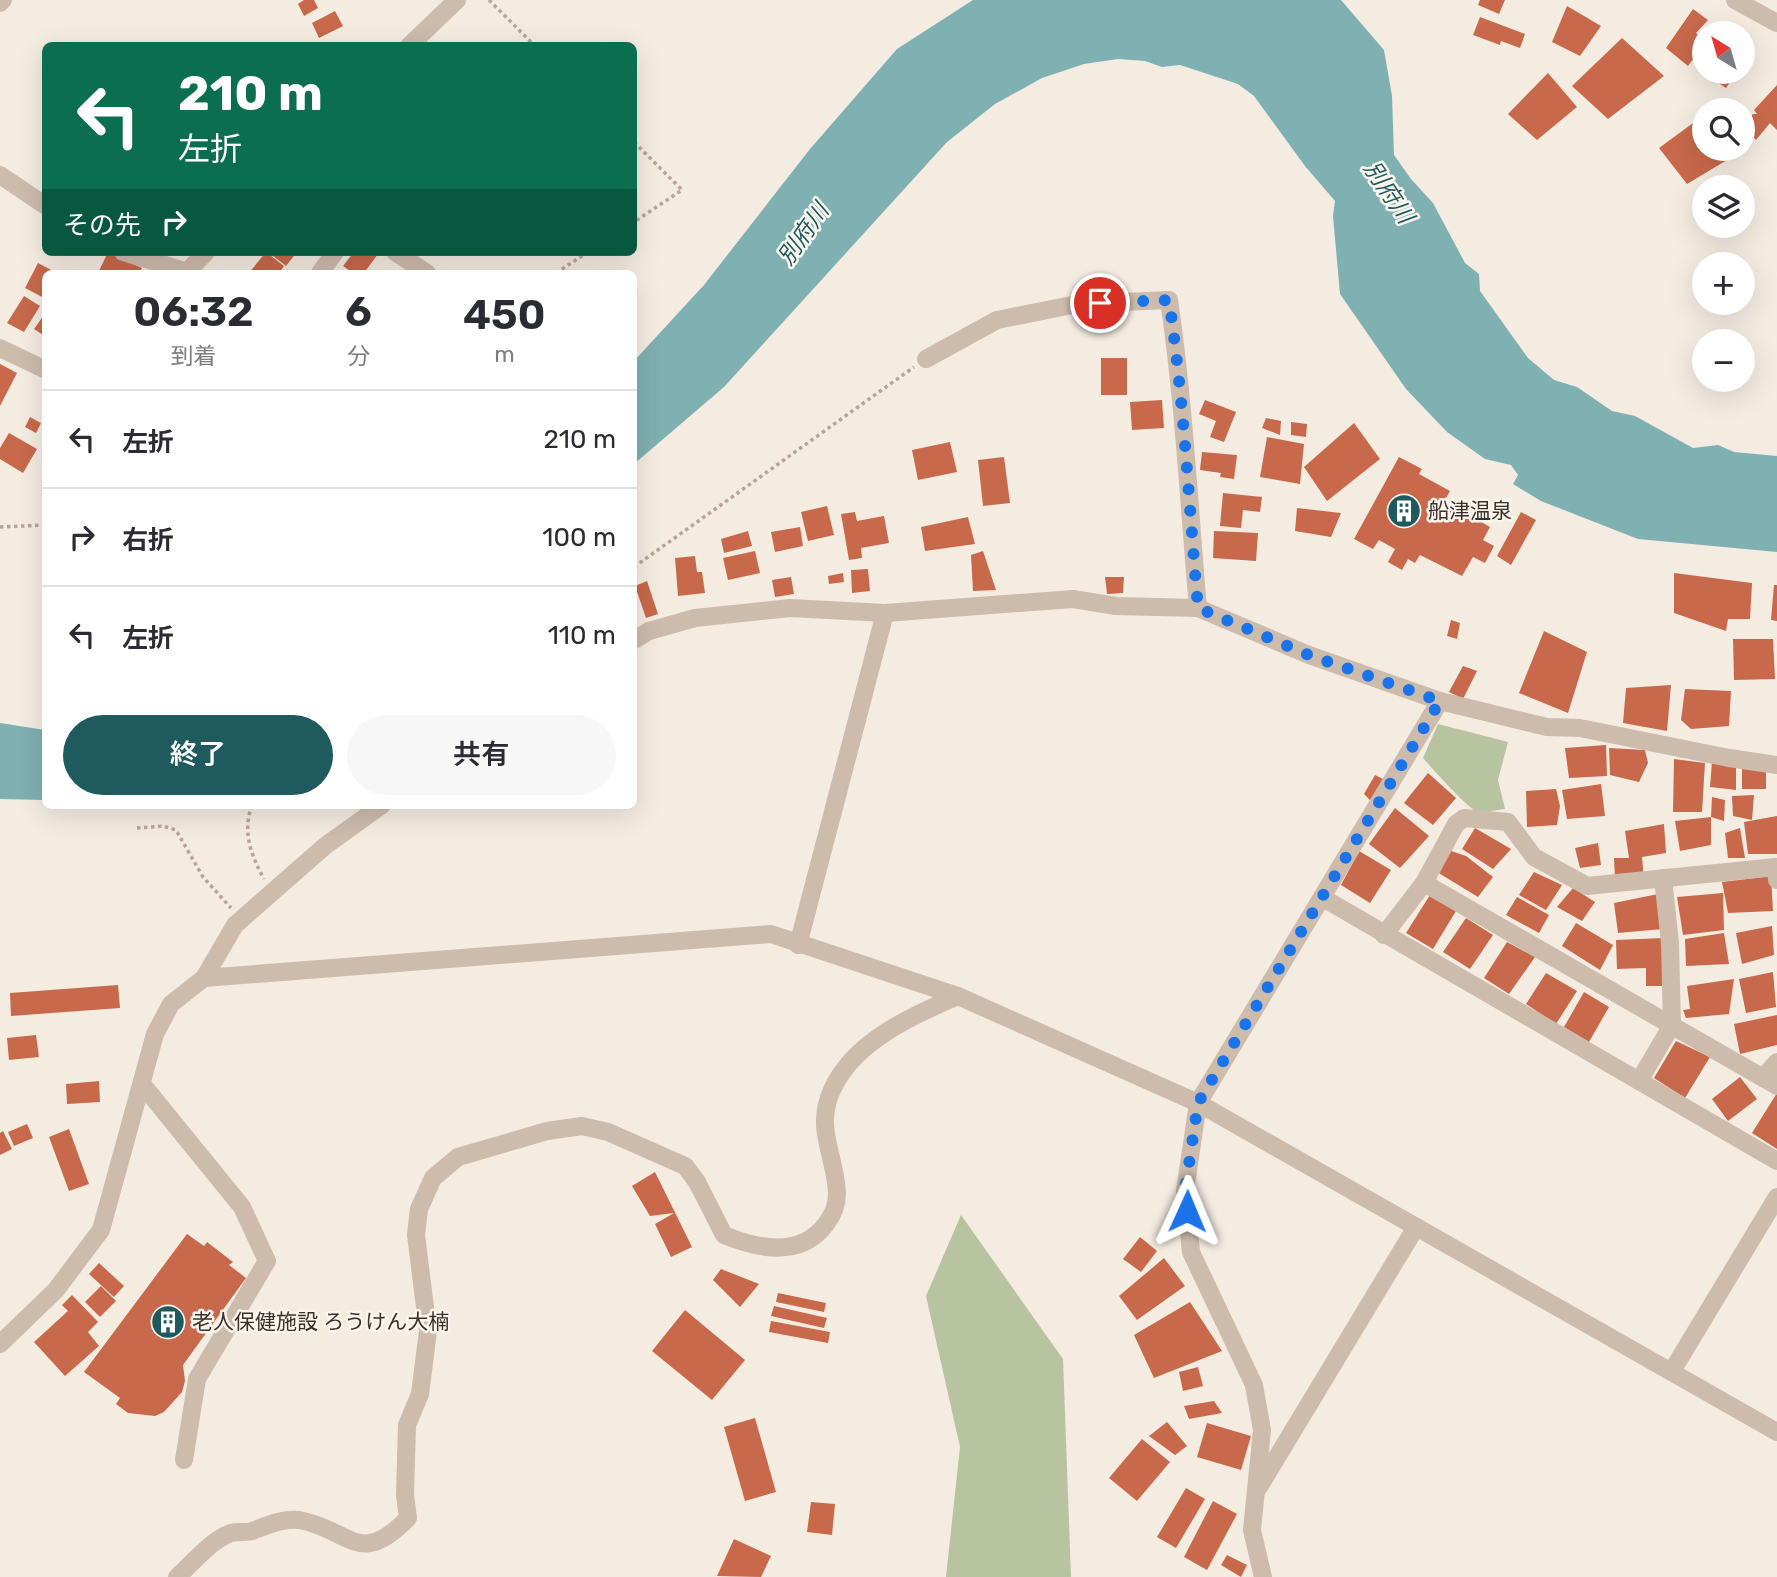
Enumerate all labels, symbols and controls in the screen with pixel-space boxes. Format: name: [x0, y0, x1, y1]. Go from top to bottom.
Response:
north arrow: [1692, 21, 1755, 84]
map controls: [1692, 21, 1755, 392]
text: 210 m: [178, 64, 323, 122]
icon: left: [63, 70, 154, 161]
button: search: [1692, 98, 1755, 161]
text: 左折: [178, 130, 242, 168]
water label: 別府川: [1358, 156, 1422, 231]
button: layers: [1692, 175, 1755, 238]
water label: 別府川: [772, 195, 836, 270]
icon: right: [155, 203, 193, 241]
text: その先: [63, 210, 141, 241]
button: +: [1692, 252, 1755, 315]
pin: [1070, 273, 1130, 333]
icon: arrive: [1081, 284, 1119, 322]
text: 06:32: [133, 287, 254, 337]
text: 6: [345, 287, 372, 337]
text: 450: [463, 290, 546, 340]
button: −: [1692, 329, 1755, 392]
text: m: [494, 340, 515, 368]
text: 到着: [170, 342, 216, 370]
text: 分: [347, 342, 370, 370]
icon: left: [63, 420, 101, 458]
text: 210 m: [544, 424, 616, 455]
text: 左折: [122, 427, 174, 458]
building icon: 船津温泉: [1385, 492, 1423, 530]
place label: 船津温泉: [1428, 498, 1512, 523]
icon: right: [63, 518, 101, 556]
text: 100 m: [542, 522, 616, 553]
text: 右折: [122, 525, 174, 556]
icon: left: [63, 616, 101, 654]
text: 110 m: [548, 620, 616, 651]
text: 左折: [122, 623, 174, 654]
button: 終了: [63, 715, 333, 795]
button: 共有: [347, 715, 616, 795]
position arrow: [1150, 1174, 1224, 1248]
building icon: 老人保健施設 ろうけん大楠: [149, 1303, 187, 1341]
place label: 老人保健施設 ろうけん大楠: [192, 1309, 449, 1334]

